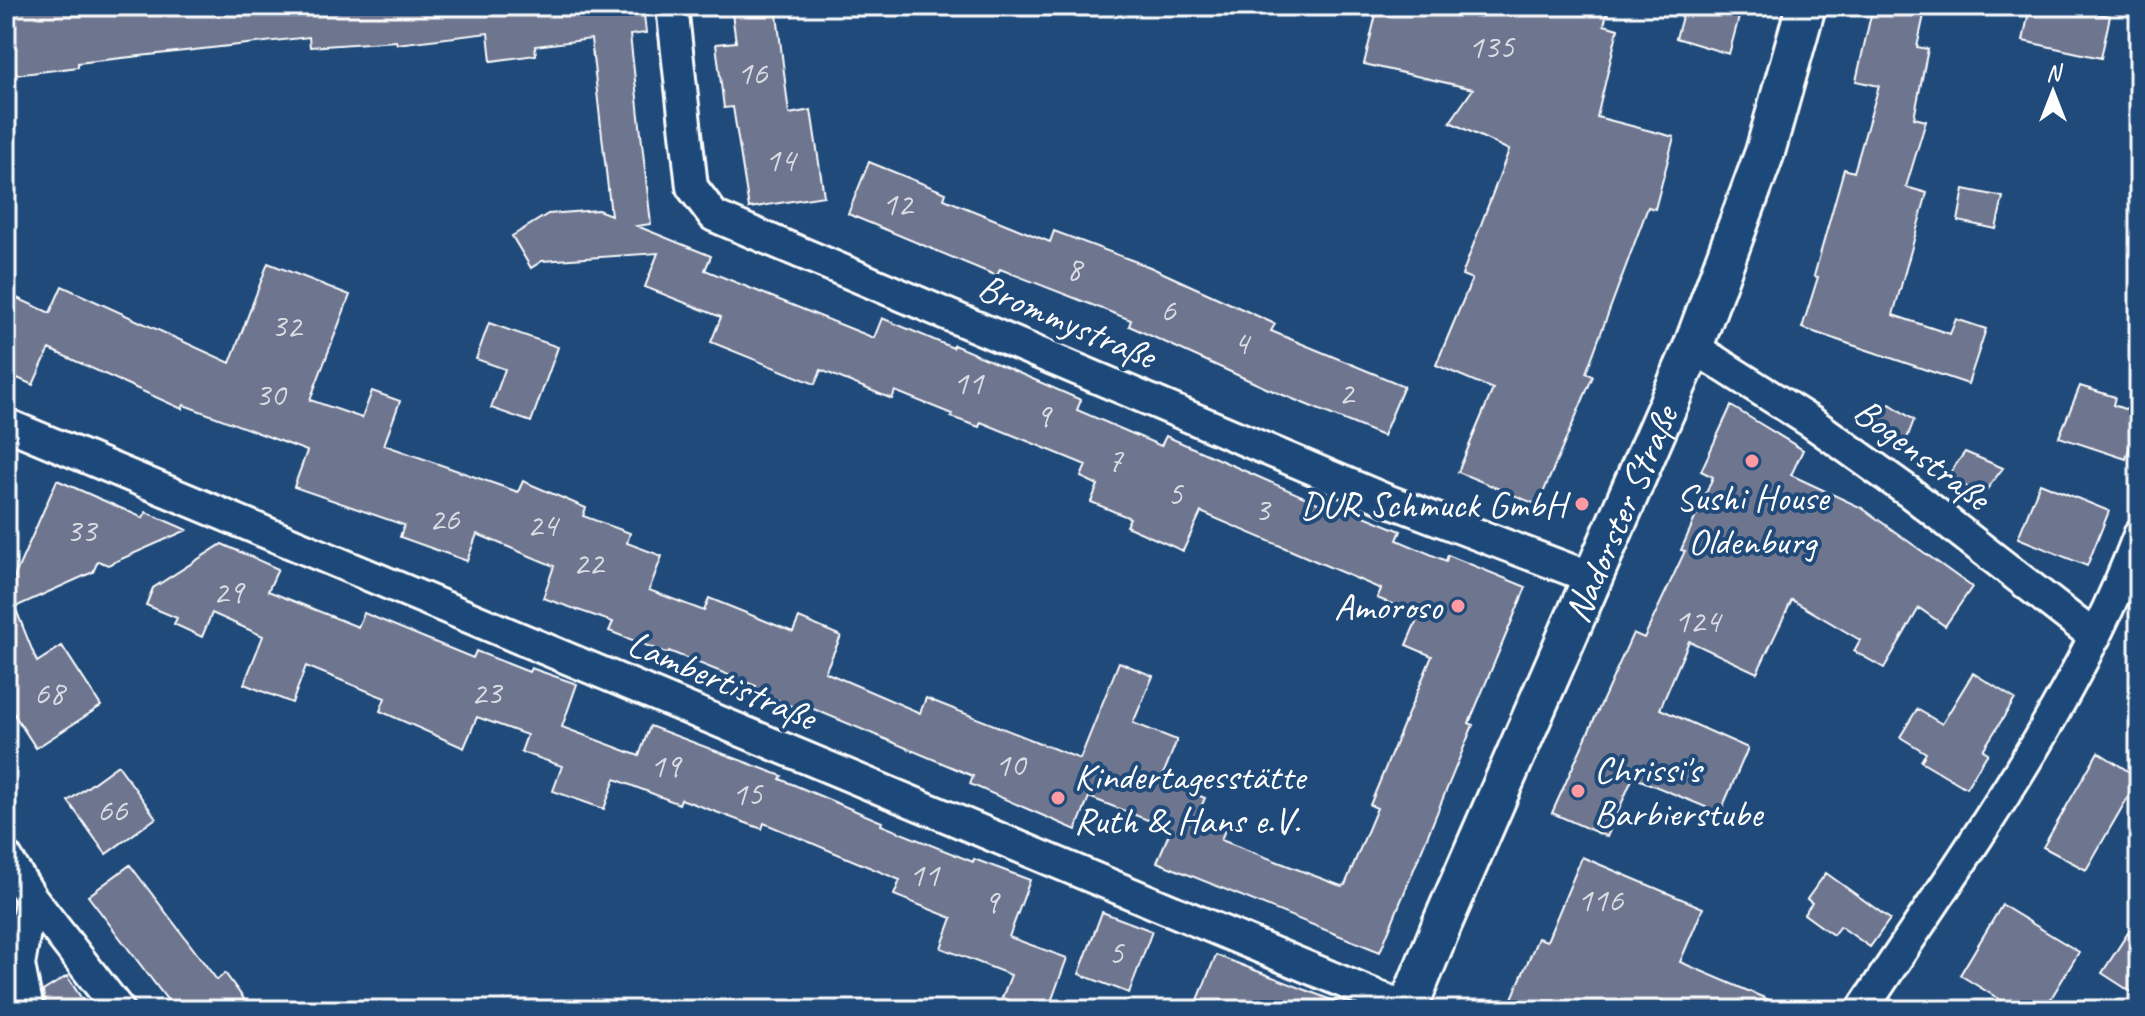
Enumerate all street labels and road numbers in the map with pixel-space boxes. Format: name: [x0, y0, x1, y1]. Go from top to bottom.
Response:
street label: Brommystraße: [972, 263, 1165, 380]
street label: Bogenstraße: [1845, 388, 2002, 522]
street label: Nadorster Straße: [1553, 396, 1689, 629]
street label: Lambertistraße: [621, 619, 825, 742]

